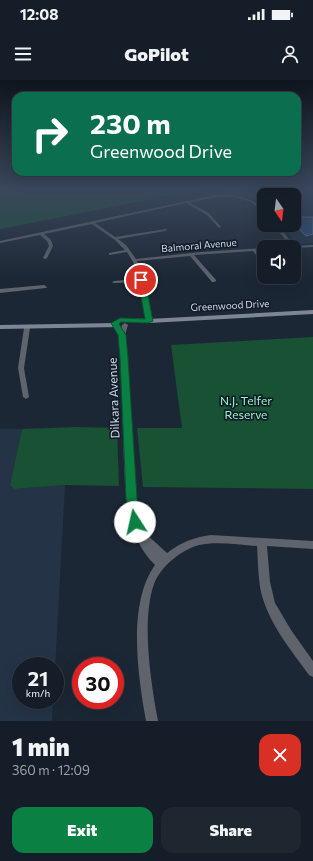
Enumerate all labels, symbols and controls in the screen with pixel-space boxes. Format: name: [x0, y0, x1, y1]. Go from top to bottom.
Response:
text: 12:08: [20, 5, 59, 23]
icon: menu: [12, 43, 34, 65]
text: GoPilot: [124, 43, 189, 65]
icon: person: [279, 43, 301, 65]
text: 230 m: [90, 106, 171, 140]
icon: right: [24, 108, 76, 160]
text: Greenwood Drive: [90, 140, 232, 162]
north arrow: [257, 188, 301, 232]
map controls: [257, 188, 301, 284]
street label: Balmoral Avenue: [161, 236, 237, 254]
button: sound: [257, 240, 301, 284]
pin: [124, 263, 158, 297]
icon: arrive: [130, 269, 152, 291]
street label: Greenwood Drive: [190, 297, 270, 313]
street label: Dilkara Avenue: [105, 357, 121, 439]
park label: N.J. Telfer Reserve: [220, 393, 272, 421]
position arrow: [114, 501, 156, 543]
speed limit sign: 30: [72, 657, 124, 709]
text: 21: [28, 666, 48, 690]
text: km/h: [26, 687, 50, 699]
text: 1 min: [12, 732, 70, 761]
button: close: [259, 734, 301, 776]
text: 360 m · 12:09: [12, 762, 90, 778]
button: Exit: [12, 807, 153, 853]
button: Share: [161, 807, 301, 853]

